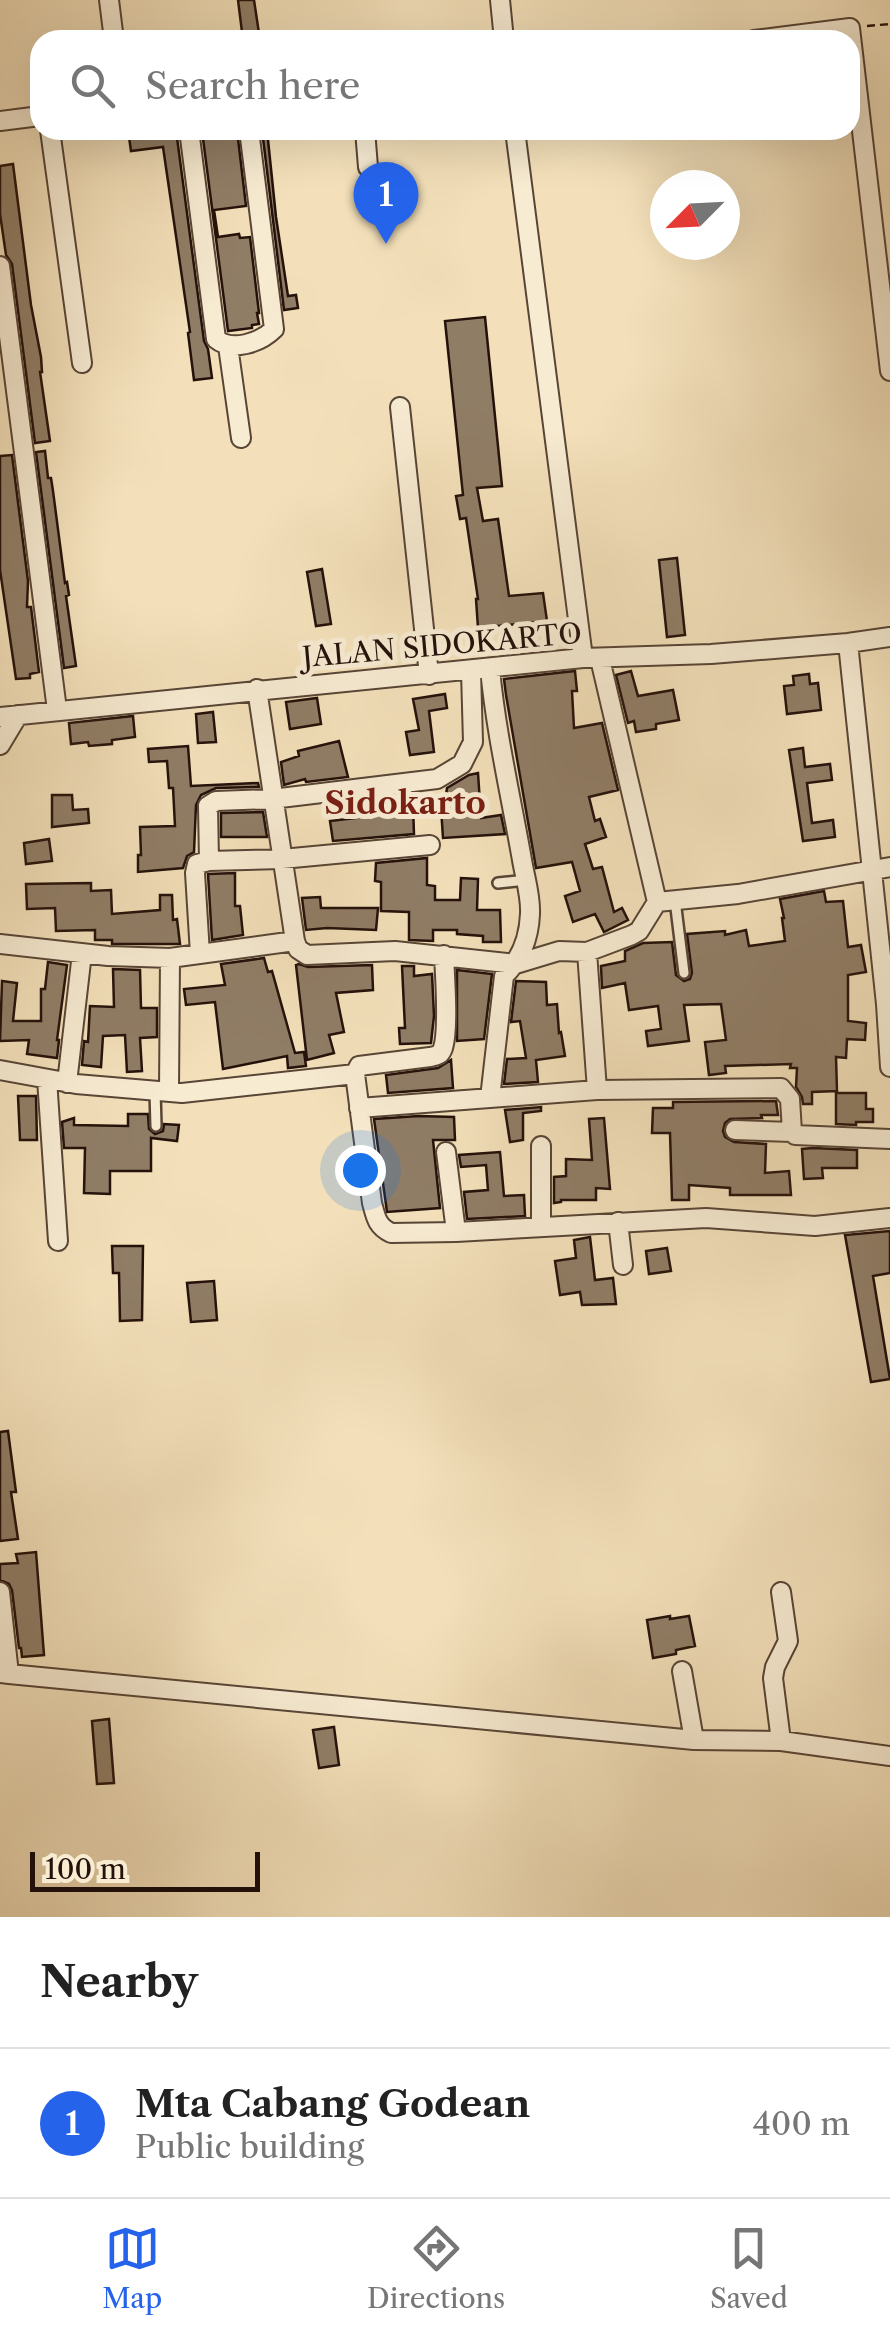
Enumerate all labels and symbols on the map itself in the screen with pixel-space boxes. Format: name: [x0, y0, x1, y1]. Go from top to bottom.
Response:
pin: 1: [354, 162, 418, 244]
north arrow: [650, 170, 740, 260]
street label: JALAN SIDOKARTO: [297, 616, 583, 674]
district label: Sidokarto: [324, 783, 486, 822]
your location: [335, 1145, 386, 1196]
scale bar: [30, 1847, 260, 1892]

